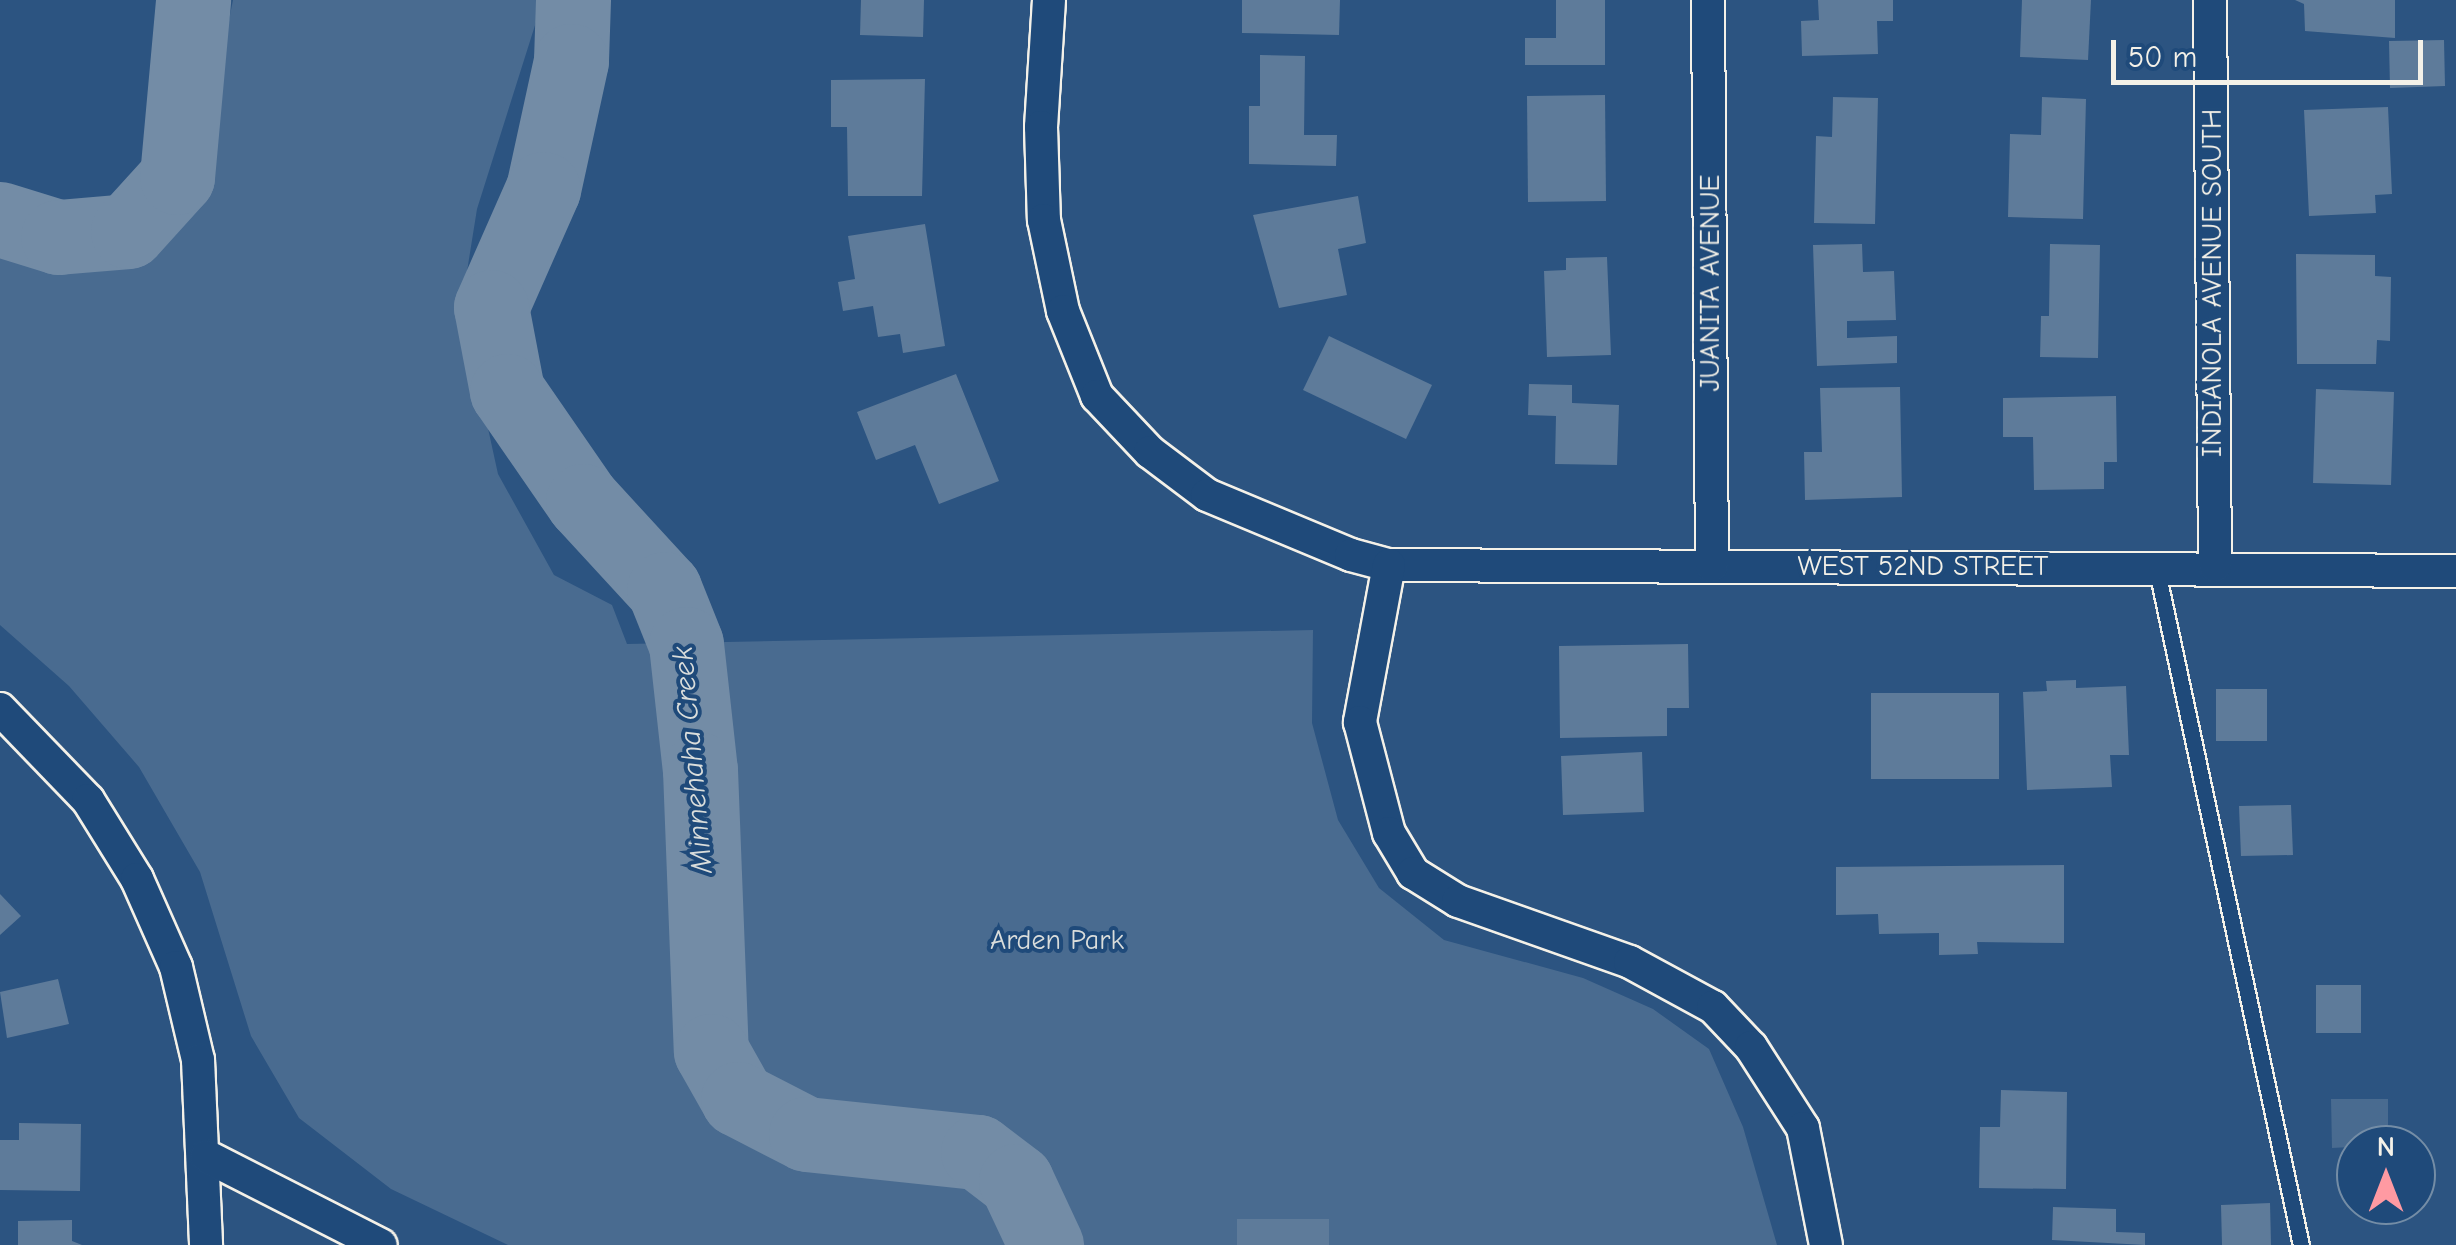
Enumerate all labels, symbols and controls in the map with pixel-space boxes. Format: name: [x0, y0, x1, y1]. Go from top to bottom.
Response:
scale bar: [2116, 20, 2428, 82]
text: 50 m: [2128, 40, 2197, 75]
street label: INDIANOLA AVENUE SOUTH: [2195, 109, 2229, 457]
street label: JUANITA AVENUE: [1693, 175, 1727, 391]
street label: WEST 52ND STREET: [1798, 549, 2048, 583]
water label: Minnehaha Creek: [665, 645, 721, 875]
park label: Arden Park: [990, 923, 1124, 957]
north arrow: [2336, 1125, 2436, 1225]
text: N: [2377, 1131, 2395, 1163]

